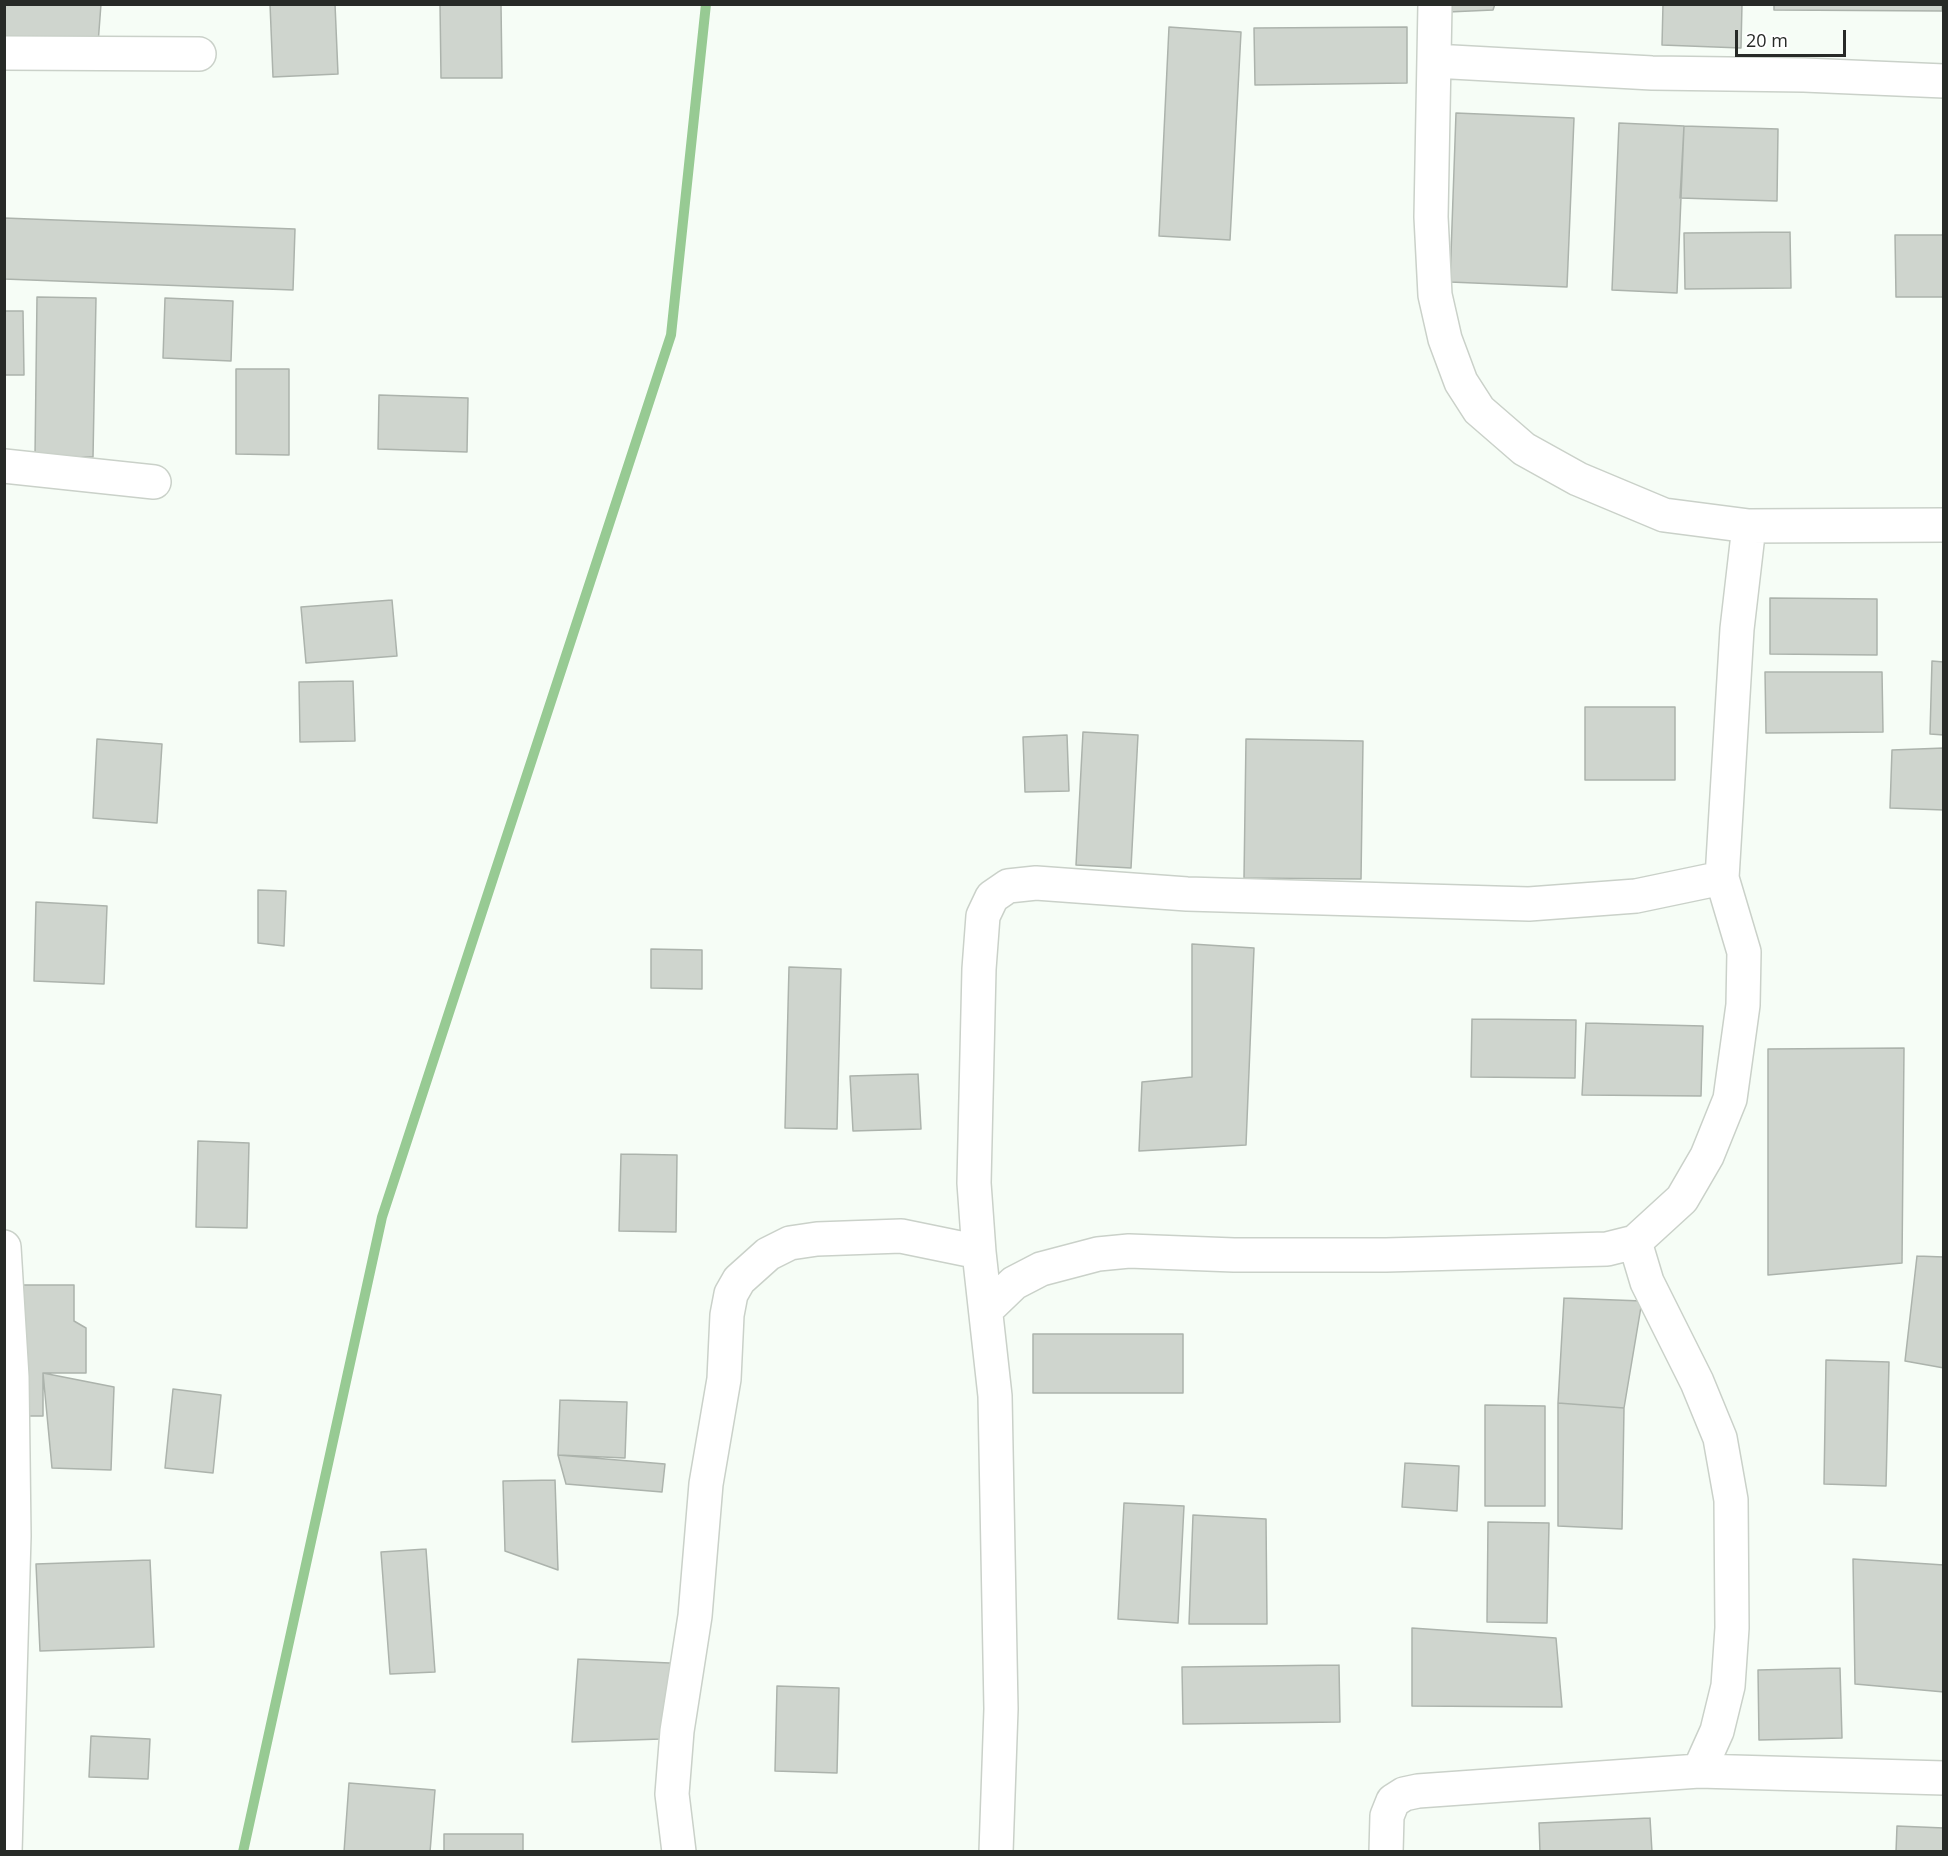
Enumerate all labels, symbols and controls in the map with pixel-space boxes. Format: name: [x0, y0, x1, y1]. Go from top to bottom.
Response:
scale bar: [1738, 18, 1849, 56]
text: 20 m: [1746, 28, 1788, 52]

